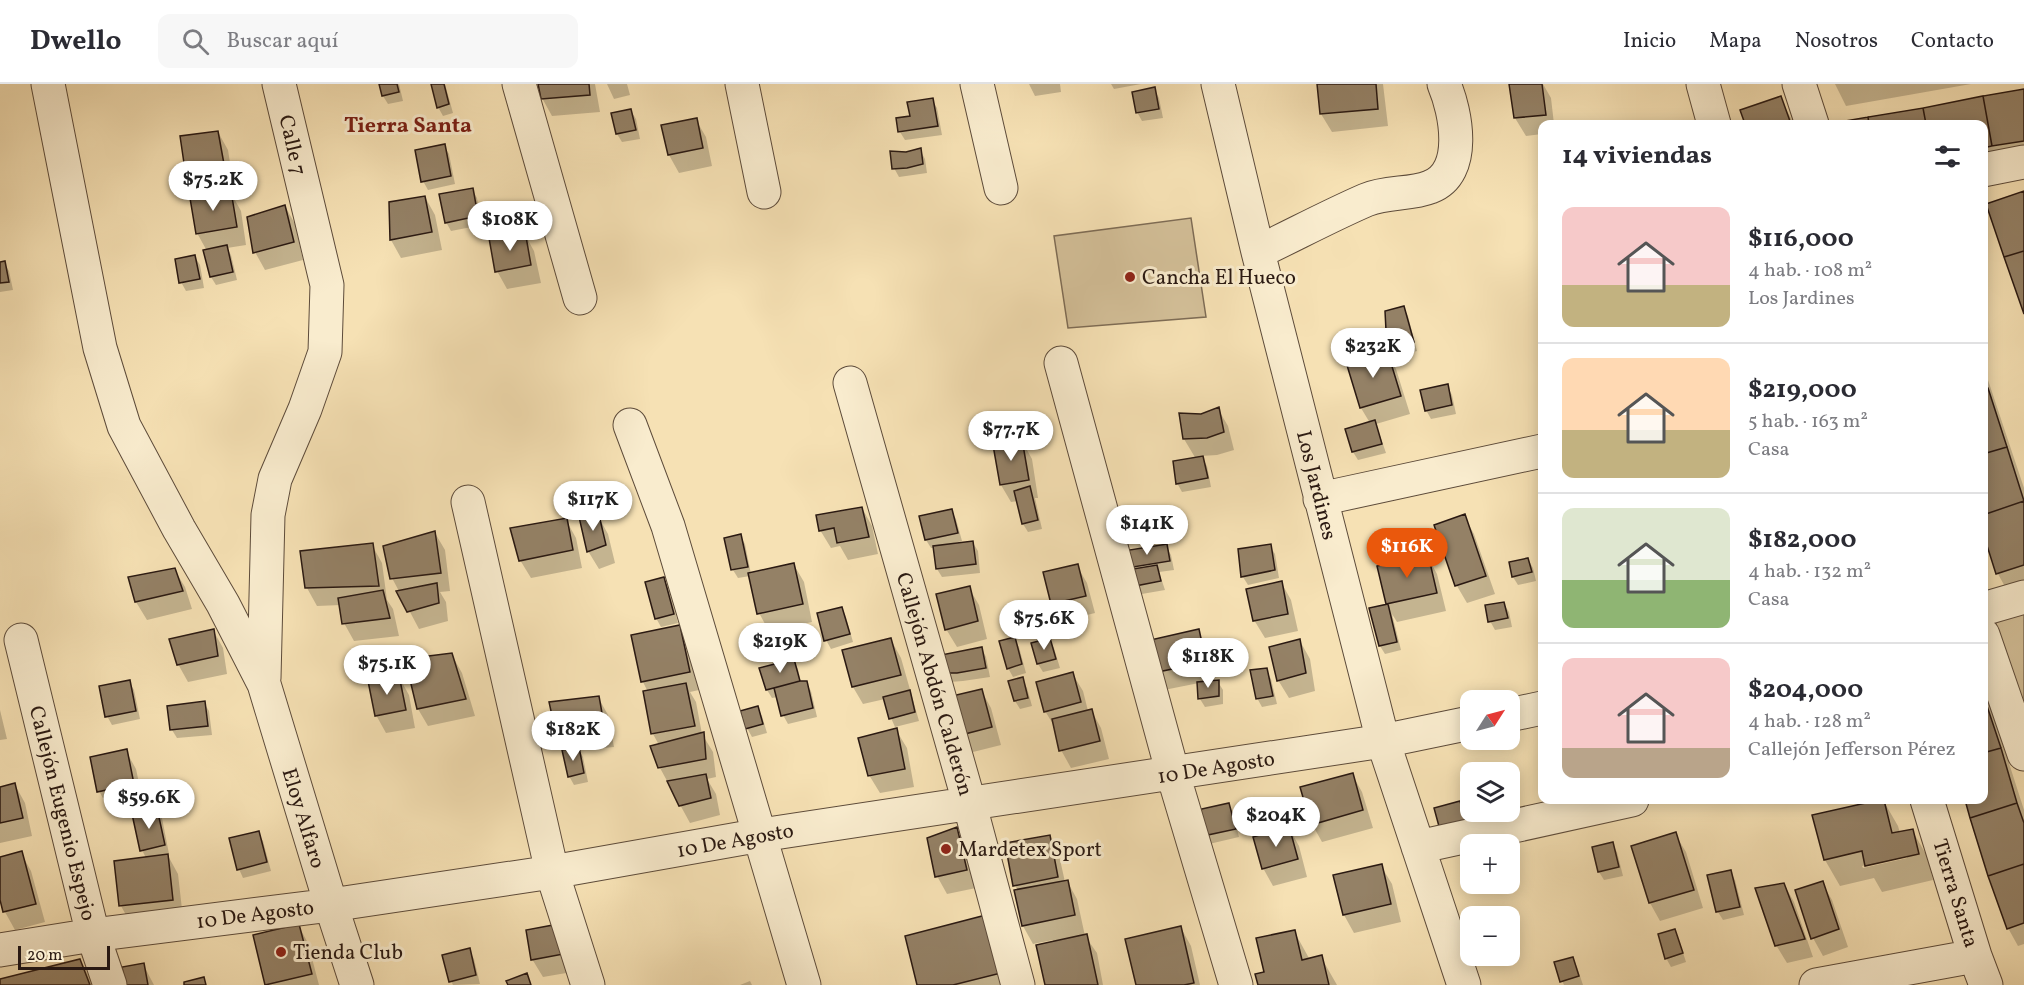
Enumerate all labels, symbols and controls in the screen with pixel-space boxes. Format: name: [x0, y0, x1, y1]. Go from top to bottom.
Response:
search box: [158, 14, 578, 68]
text: Dwello: [30, 22, 122, 61]
icon: search: [179, 25, 212, 58]
text: Buscar aquí: [227, 26, 338, 57]
text: Inicio: [1623, 27, 1676, 56]
text: Mapa: [1709, 27, 1762, 56]
text: Nosotros: [1795, 27, 1878, 56]
text: Contacto: [1911, 27, 1994, 56]
district label: Tierra Santa: [344, 111, 472, 142]
street label: Calle 7: [271, 112, 313, 178]
text: 14 viviendas: [1562, 138, 1712, 174]
icon: filters: [1931, 140, 1964, 173]
pin: $75.2K: [164, 161, 262, 212]
text: $75.2K: [183, 166, 243, 194]
pin: $108K: [468, 201, 552, 252]
text: $108K: [482, 206, 538, 234]
text: $116,000: [1748, 221, 1854, 257]
icon: home: [1610, 231, 1682, 303]
text: 4 hab. · 108 m²: [1748, 257, 1872, 285]
place label: Cancha El Hueco: [1142, 264, 1296, 293]
marker: Cancha El Hueco: [1123, 270, 1137, 284]
text: Los Jardines: [1748, 285, 1855, 313]
pin: $232K: [1331, 328, 1415, 379]
text: $232K: [1345, 333, 1401, 361]
text: $219,000: [1748, 372, 1857, 408]
icon: home: [1610, 382, 1682, 454]
text: 5 hab. · 163 m²: [1748, 408, 1868, 436]
pin: $77.7K: [962, 411, 1060, 462]
text: $77.7K: [982, 416, 1040, 444]
street label: Los Jardines: [1288, 428, 1343, 543]
text: Casa: [1748, 436, 1790, 464]
pin: $117K: [551, 481, 635, 532]
text: $117K: [567, 486, 619, 514]
pin: $141K: [1105, 505, 1189, 556]
text: $141K: [1120, 510, 1174, 538]
text: $182,000: [1748, 522, 1856, 558]
pin: $116K: [1365, 528, 1449, 579]
icon: home: [1610, 532, 1682, 604]
text: $116K: [1381, 533, 1433, 561]
text: 4 hab. · 132 m²: [1748, 558, 1871, 586]
street label: Callejón Abdón Calderón: [888, 569, 979, 800]
text: Casa: [1748, 586, 1790, 614]
pin: $75.6K: [995, 600, 1093, 651]
text: $75.6K: [1013, 605, 1075, 633]
pin: $219K: [738, 623, 822, 674]
text: $219K: [752, 628, 808, 656]
pin: $118K: [1166, 638, 1250, 689]
text: $118K: [1182, 643, 1234, 671]
pin: $75.1K: [338, 645, 436, 696]
text: $75.1K: [358, 650, 416, 678]
text: $204,000: [1748, 672, 1863, 708]
icon: home: [1610, 682, 1682, 754]
north arrow: [1460, 690, 1520, 750]
map controls: [1460, 690, 1520, 966]
street label: Callejón Eugenio Espejo: [21, 703, 102, 924]
text: 4 hab. · 128 m²: [1748, 708, 1871, 736]
pin: $182K: [531, 711, 615, 762]
text: $182K: [546, 716, 600, 744]
text: Callejón Jefferson Pérez: [1748, 736, 1956, 764]
street label: 10 De Agosto: [1155, 745, 1277, 792]
button: layers: [1460, 762, 1520, 822]
street label: Eloy Alfaro: [274, 765, 332, 872]
pin: $59.6K: [100, 779, 198, 830]
text: $59.6K: [118, 784, 180, 812]
pin: $204K: [1234, 797, 1318, 848]
text: $204K: [1246, 802, 1306, 830]
street label: 10 De Agosto: [674, 817, 796, 866]
button: +: [1460, 834, 1520, 894]
place label: Mardetex Sport: [958, 836, 1102, 865]
street label: Tierra Santa: [1924, 836, 1985, 951]
marker: Mardetex Sport: [939, 842, 953, 856]
street label: 10 De Agosto: [195, 894, 316, 937]
button: −: [1460, 906, 1520, 966]
place label: Tienda Club: [293, 939, 403, 968]
scale bar: [18, 943, 110, 970]
text: 20 m: [27, 945, 62, 967]
marker: Tienda Club: [274, 945, 288, 959]

